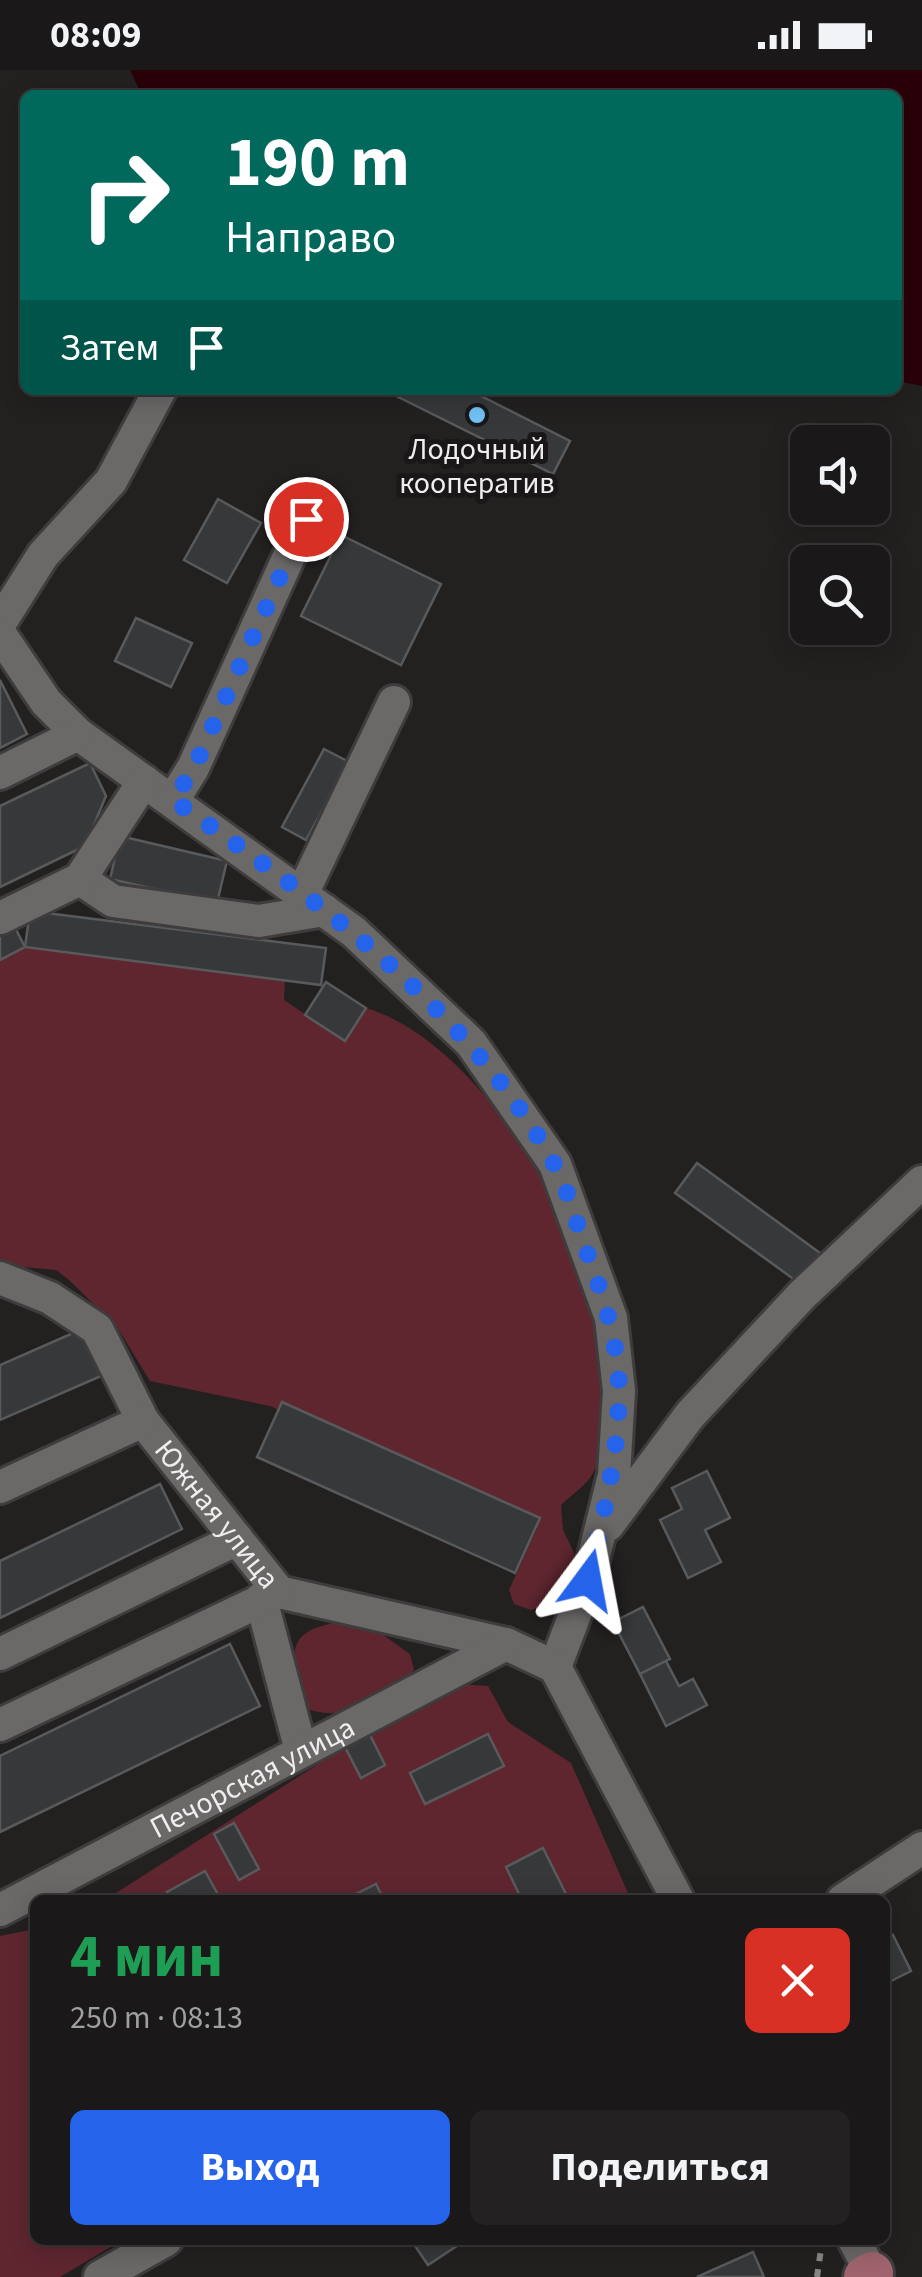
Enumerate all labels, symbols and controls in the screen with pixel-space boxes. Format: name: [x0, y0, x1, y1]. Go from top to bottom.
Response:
text: 08:09: [50, 8, 142, 62]
text: 190 m: [225, 113, 410, 213]
icon: right: [60, 130, 190, 260]
text: Направо: [225, 206, 396, 270]
icon: arrive: [179, 320, 234, 375]
text: Затем: [60, 321, 159, 375]
marker: Лодочный кооператив: [466, 404, 488, 426]
map controls: [790, 425, 890, 645]
button: sound: [790, 425, 890, 525]
place label: Лодочный кооператив: [399, 428, 555, 505]
pin: [264, 477, 349, 562]
icon: arrive: [279, 492, 334, 547]
button: search: [790, 545, 890, 645]
street label: Южная улица: [144, 1431, 289, 1598]
position arrow: [536, 1528, 640, 1632]
street label: Печорская улица: [142, 1706, 363, 1849]
text: 4 мин: [70, 1915, 223, 2000]
button: close: [745, 1928, 850, 2033]
text: 250 m · 08:13: [70, 1995, 243, 2041]
button: Выход: [70, 2110, 450, 2225]
button: Поделиться: [470, 2110, 850, 2225]

